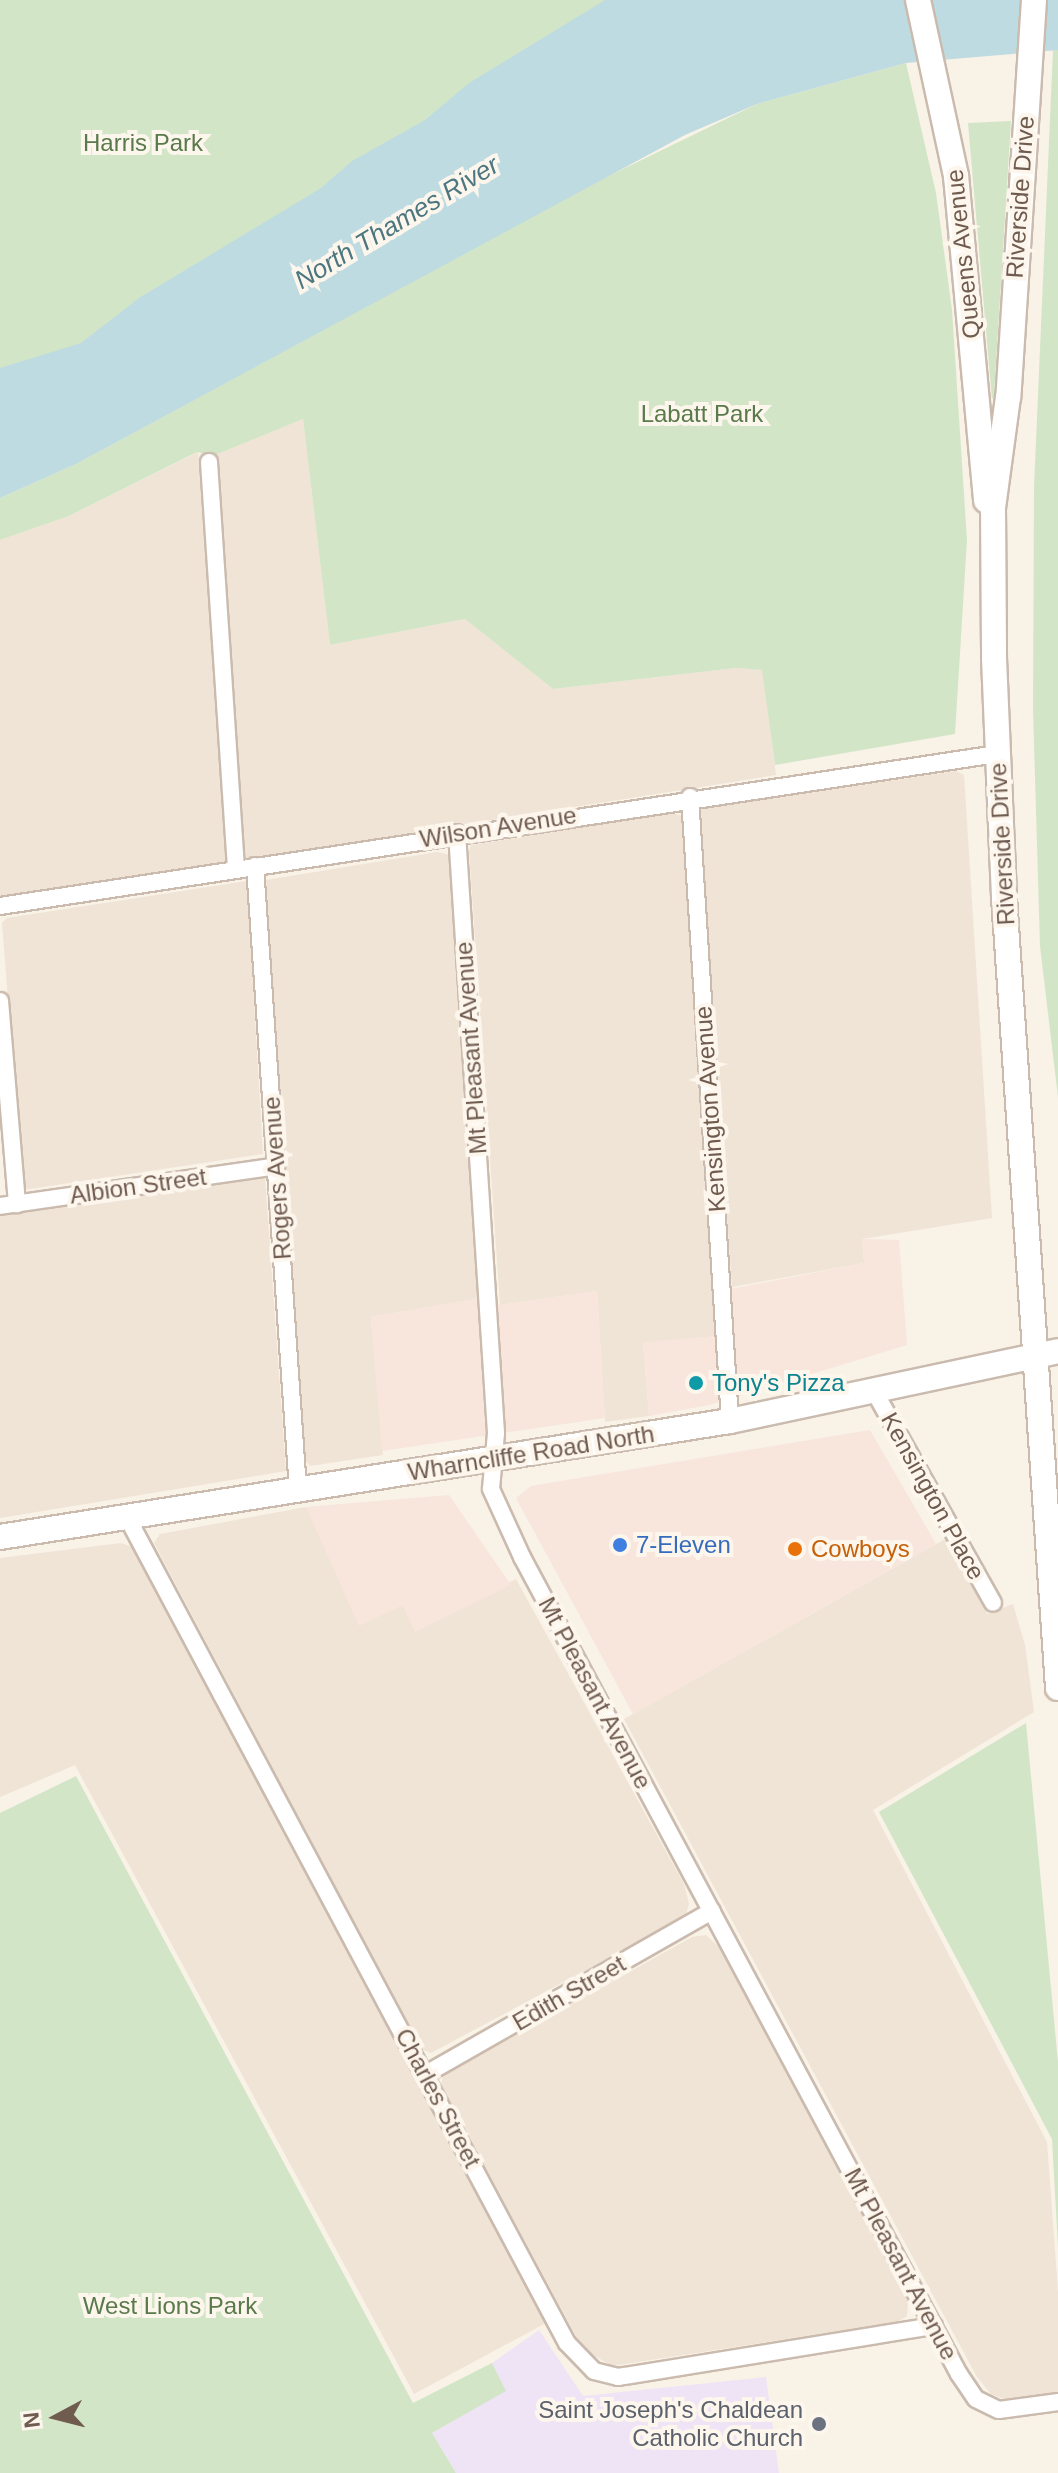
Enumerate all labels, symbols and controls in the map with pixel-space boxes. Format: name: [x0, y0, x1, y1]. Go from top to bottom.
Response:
street label: Riverside Drive: [1000, 115, 1040, 279]
park label: Harris Park: [83, 129, 203, 157]
water label: North Thames River: [289, 150, 505, 296]
street label: Queens Avenue: [940, 167, 986, 341]
park label: Labatt Park: [641, 400, 763, 428]
street label: Riverside Drive: [983, 762, 1021, 926]
street label: Wilson Avenue: [417, 800, 579, 854]
street label: Mt Pleasant Avenue: [449, 940, 493, 1156]
street label: Kensington Avenue: [688, 1004, 732, 1214]
street label: Rogers Avenue: [257, 1095, 297, 1261]
street label: Albion Street: [68, 1162, 208, 1210]
place label: Tony's Pizza: [712, 1369, 845, 1397]
marker: Tony's Pizza: [687, 1374, 705, 1392]
street label: Kensington Place: [875, 1407, 991, 1585]
street label: Wharncliffe Road North: [406, 1419, 656, 1487]
place label: 7-Eleven: [636, 1531, 731, 1559]
place label: Cowboys: [811, 1535, 910, 1563]
marker: 7-Eleven: [611, 1536, 629, 1554]
marker: Cowboys: [786, 1540, 804, 1558]
street label: Mt Pleasant Avenue: [532, 1592, 658, 1794]
street label: Edith Street: [507, 1949, 631, 2037]
street label: Charles Street: [389, 2024, 487, 2172]
street label: Mt Pleasant Avenue: [838, 2163, 964, 2365]
park label: West Lions Park: [83, 2292, 257, 2320]
north arrow: [16, 2377, 96, 2457]
place label: Saint Joseph's Chaldean Catholic Church: [538, 2396, 803, 2452]
text: N: [18, 2411, 45, 2429]
marker: Saint Joseph's Chaldean Catholic Church: [810, 2415, 828, 2433]

